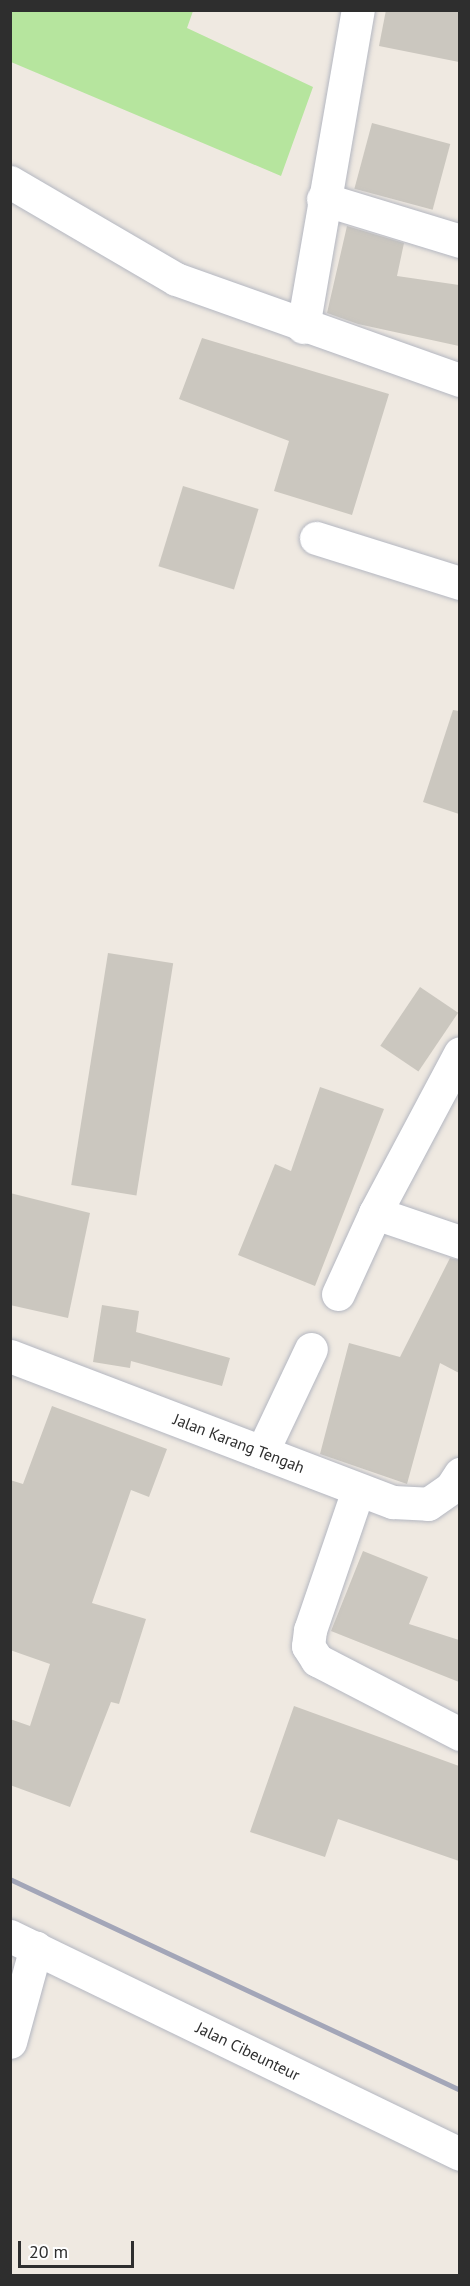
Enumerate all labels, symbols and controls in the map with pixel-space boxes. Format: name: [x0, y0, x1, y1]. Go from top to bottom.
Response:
street label: Jalan Karang Tengah: [170, 1409, 308, 1477]
street label: Jalan Cibeunteur: [193, 2018, 303, 2084]
scale bar: [21, 2229, 136, 2267]
text: 20 m: [29, 2240, 68, 2263]

